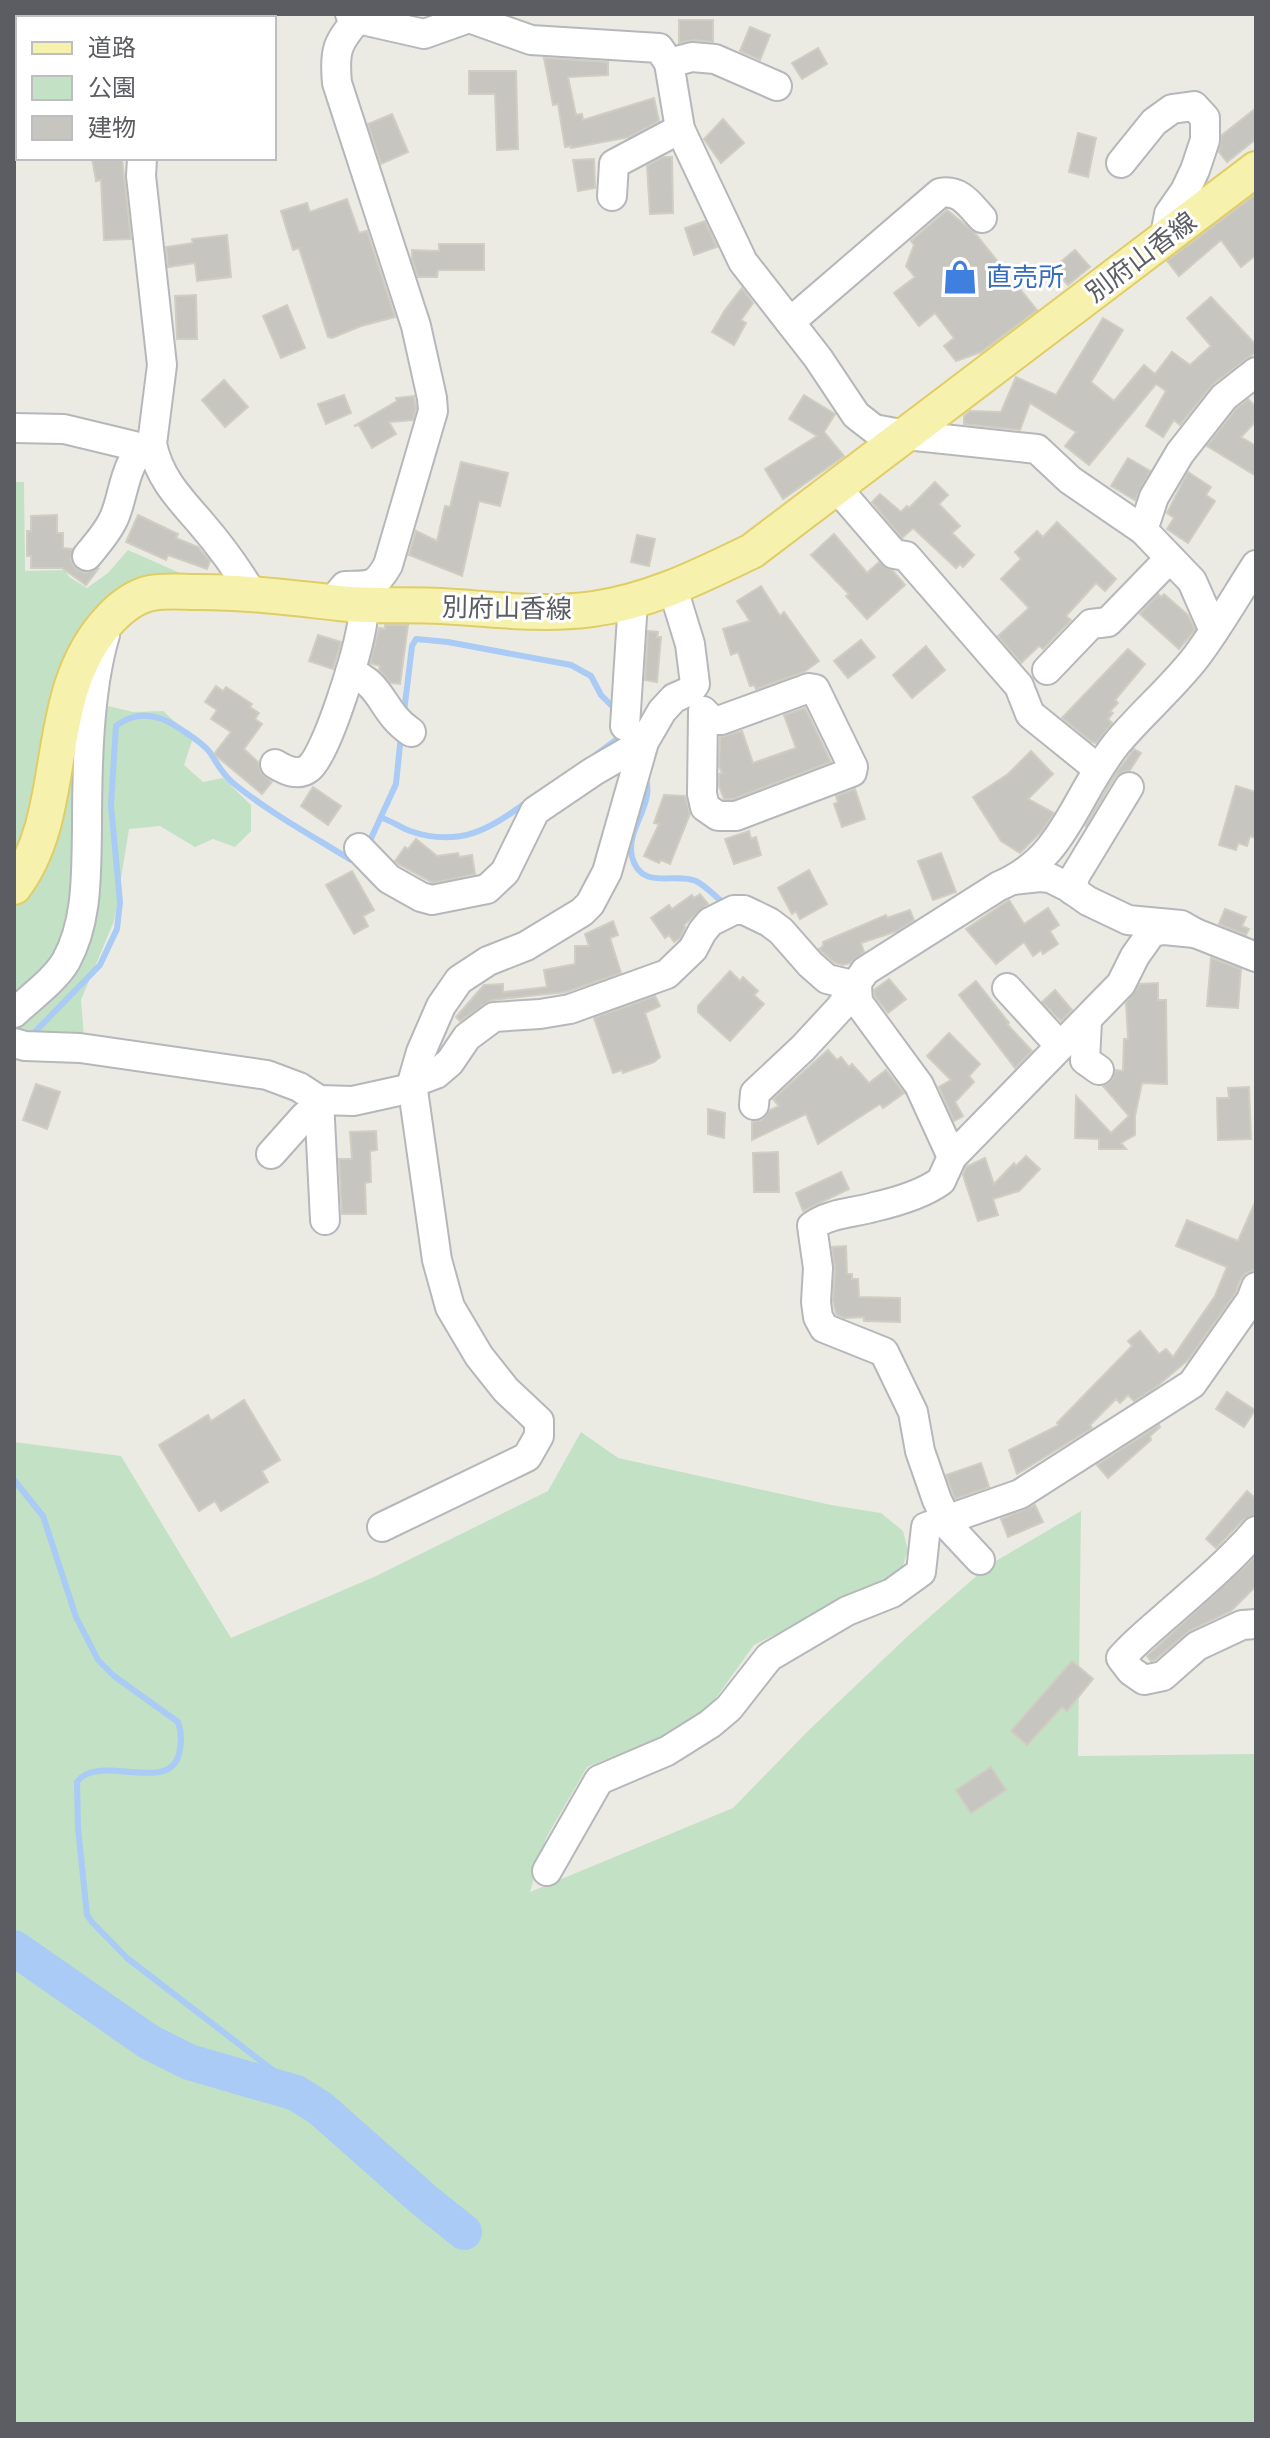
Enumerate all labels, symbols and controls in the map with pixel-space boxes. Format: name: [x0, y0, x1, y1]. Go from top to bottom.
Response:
legend: [16, 16, 276, 160]
text: 道路: [88, 32, 136, 61]
text: 公園: [88, 72, 136, 101]
text: 建物: [88, 112, 136, 141]
street label: 別府山香線: [1079, 204, 1201, 307]
shop icon: 直売所: [941, 258, 979, 296]
place label: 直売所: [986, 260, 1064, 291]
street label: 別府山香線: [442, 590, 572, 623]

